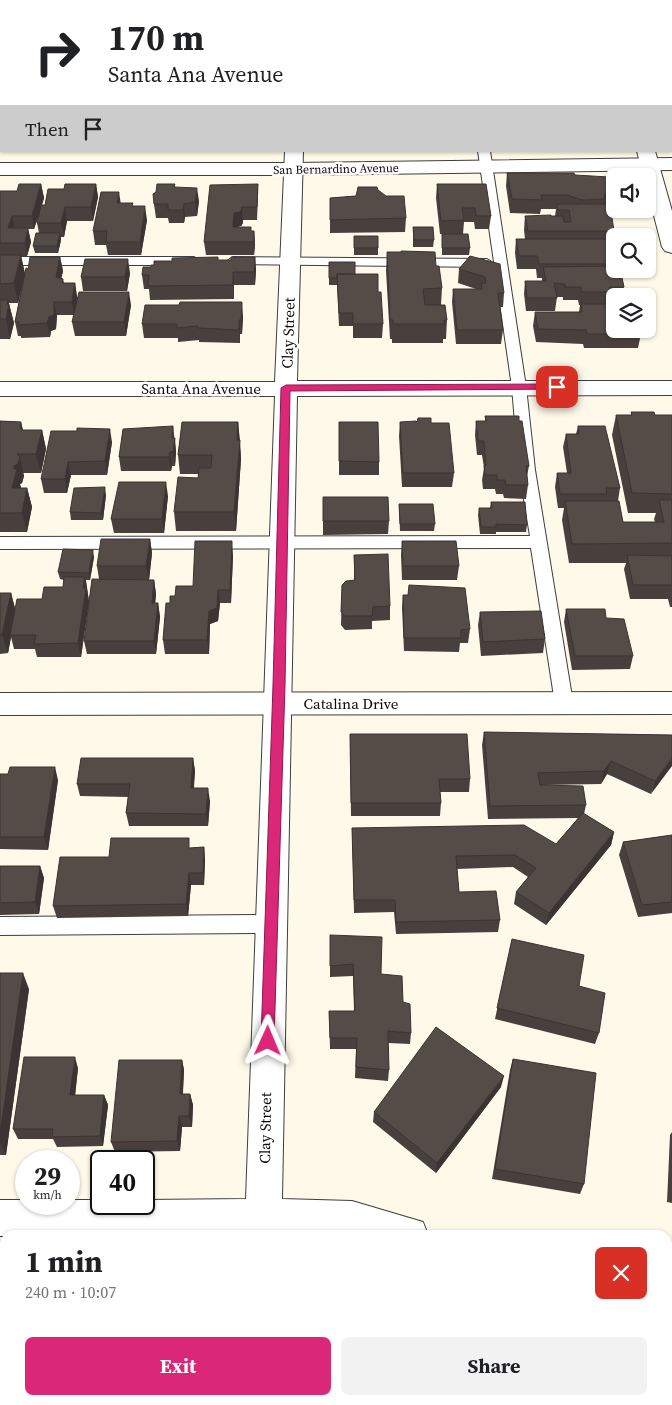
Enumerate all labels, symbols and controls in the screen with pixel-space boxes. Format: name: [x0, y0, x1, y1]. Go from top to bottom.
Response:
text: 170 m: [108, 14, 204, 62]
icon: right: [25, 20, 90, 85]
text: Santa Ana Avenue: [108, 59, 284, 89]
icon: arrive: [79, 115, 107, 143]
text: Then: [25, 116, 69, 142]
street label: San Bernardino Avenue: [273, 160, 399, 178]
map controls: [606, 168, 656, 338]
button: sound: [606, 168, 656, 218]
button: search: [606, 228, 656, 278]
button: layers: [606, 288, 656, 338]
street label: Clay Street: [276, 297, 300, 369]
pin: [536, 366, 578, 408]
icon: arrive: [543, 373, 571, 401]
street label: Santa Ana Avenue: [141, 378, 261, 399]
street label: Catalina Drive: [304, 693, 399, 714]
position arrow: [241, 1014, 293, 1066]
street label: Clay Street: [254, 1092, 276, 1164]
speed limit sign: 40: [90, 1150, 155, 1215]
text: 29: [34, 1159, 61, 1193]
text: km/h: [33, 1187, 62, 1203]
text: 1 min: [25, 1241, 103, 1282]
button: close: [595, 1247, 647, 1299]
text: 240 m · 10:07: [25, 1281, 116, 1303]
button: Exit: [25, 1337, 331, 1395]
button: Share: [341, 1337, 647, 1395]

